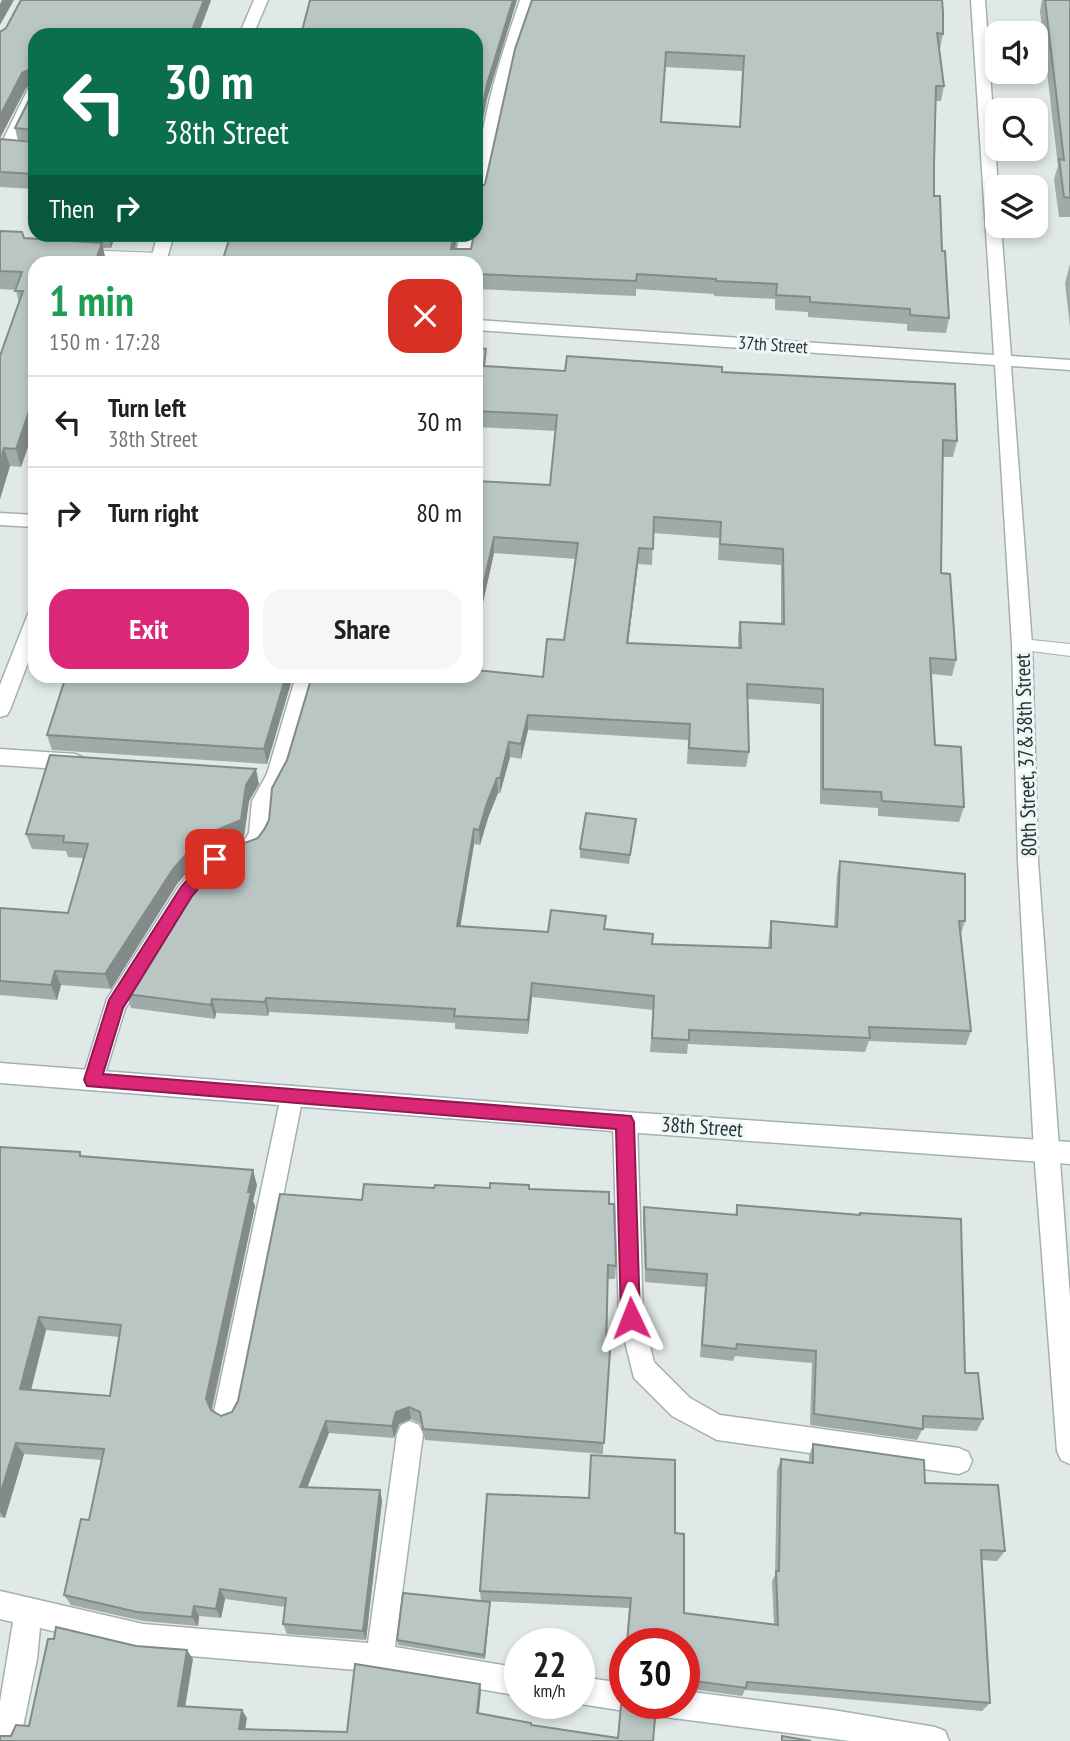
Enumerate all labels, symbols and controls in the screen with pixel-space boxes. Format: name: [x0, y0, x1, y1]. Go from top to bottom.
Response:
map controls: [985, 21, 1048, 238]
button: sound: [985, 21, 1048, 84]
text: 30 m: [164, 49, 253, 113]
icon: left: [49, 56, 140, 147]
button: search: [985, 98, 1048, 161]
text: 38th Street: [164, 111, 289, 153]
button: layers: [985, 175, 1048, 238]
icon: right: [108, 189, 146, 227]
text: Then: [49, 192, 94, 225]
text: 1 min: [49, 273, 134, 328]
button: close: [388, 279, 462, 353]
text: 150 m · 17:28: [49, 327, 161, 356]
street label: 37th Street: [737, 331, 809, 358]
text: Turn left: [108, 391, 186, 424]
icon: left: [49, 403, 87, 441]
text: 30 m: [416, 405, 462, 438]
text: 38th Street: [108, 424, 198, 453]
icon: right: [49, 494, 87, 532]
text: Turn right: [108, 496, 199, 529]
text: 80 m: [416, 496, 462, 529]
button: Exit: [49, 589, 249, 669]
button: Share: [263, 589, 462, 669]
street label: 80th Street, 37&38th Street: [1008, 653, 1043, 857]
pin: [185, 829, 245, 889]
icon: arrive: [196, 840, 234, 878]
street label: 38th Street: [660, 1110, 744, 1143]
position arrow: [594, 1281, 668, 1355]
speed limit sign: 30: [609, 1628, 700, 1719]
text: 22: [533, 1641, 566, 1687]
text: km/h: [534, 1679, 565, 1702]

